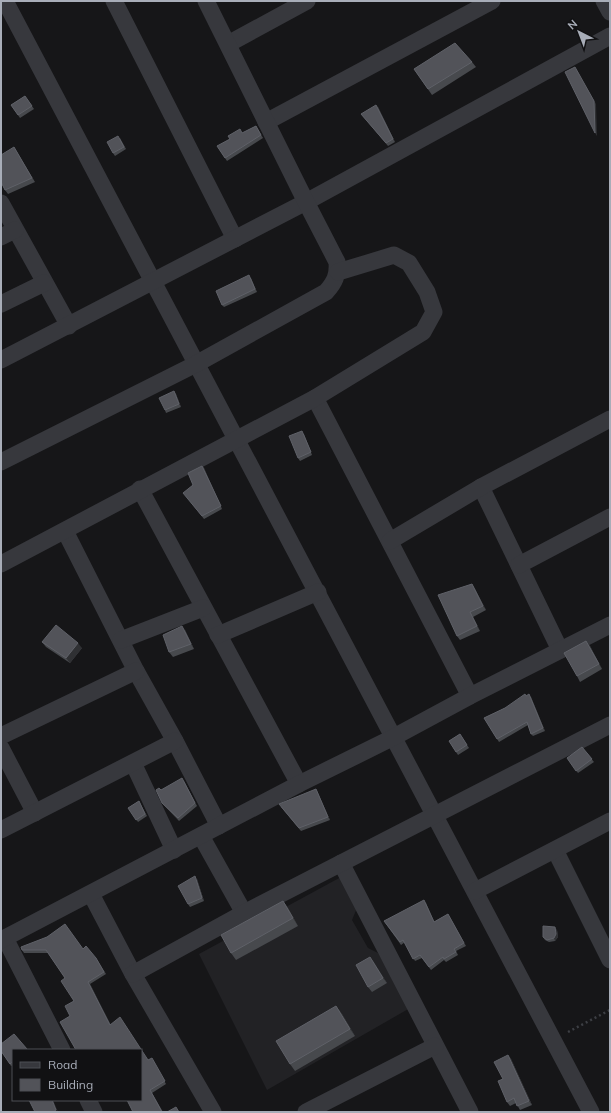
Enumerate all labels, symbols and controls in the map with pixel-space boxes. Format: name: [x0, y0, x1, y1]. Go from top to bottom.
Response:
north arrow: [559, 12, 599, 52]
text: N: [565, 17, 580, 33]
legend: [12, 1049, 142, 1101]
text: Road: [48, 1057, 77, 1072]
text: Building: [48, 1077, 93, 1092]

